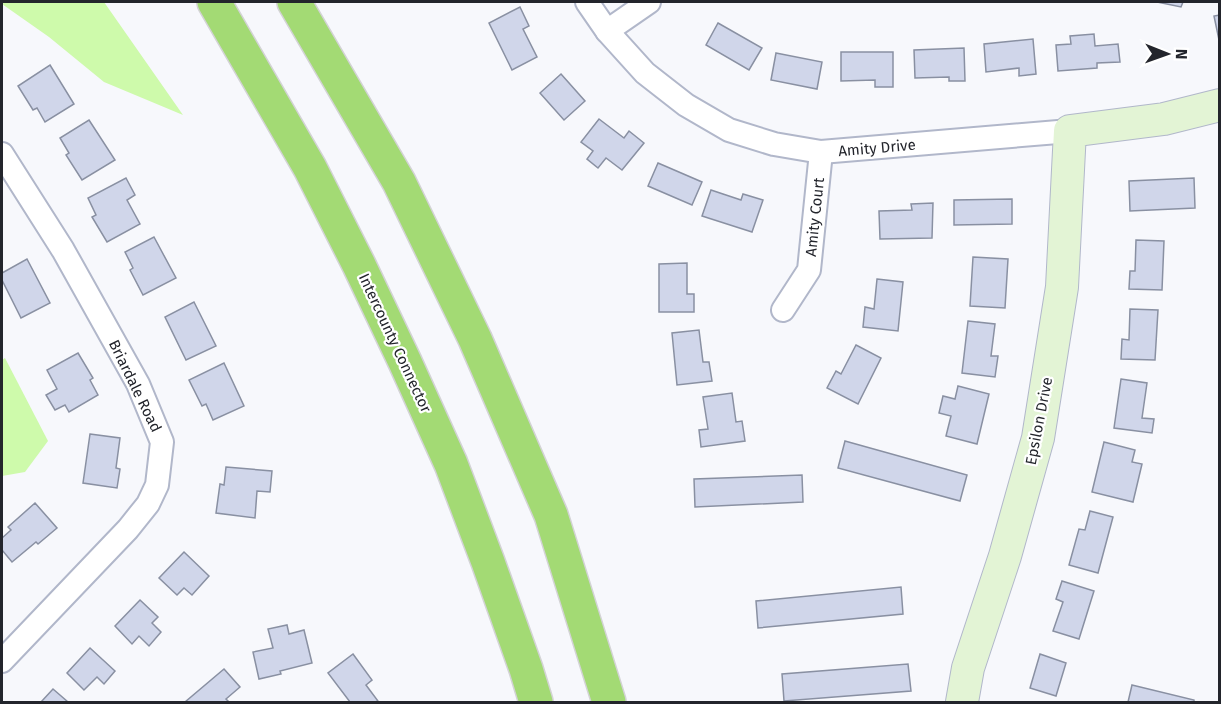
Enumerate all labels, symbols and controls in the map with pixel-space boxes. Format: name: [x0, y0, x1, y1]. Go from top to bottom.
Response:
north arrow: [1137, 24, 1197, 84]
text: N: [1172, 49, 1191, 60]
street label: Amity Drive: [838, 136, 916, 160]
street label: Amity Court: [802, 176, 828, 257]
street label: Intercounty Connector: [355, 271, 435, 416]
street label: Briardale Road: [105, 337, 165, 435]
street label: Epsilon Drive: [1022, 376, 1056, 466]

